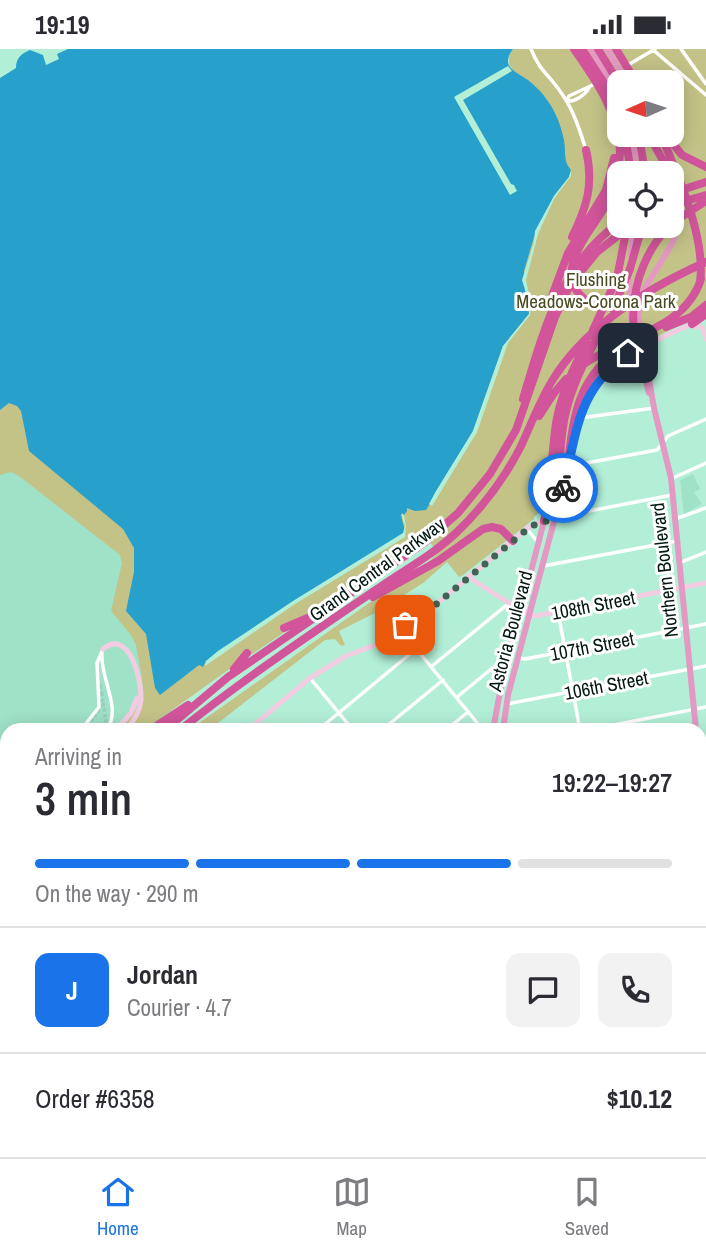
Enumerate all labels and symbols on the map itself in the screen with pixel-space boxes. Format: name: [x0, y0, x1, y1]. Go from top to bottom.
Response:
north arrow: [607, 70, 684, 147]
park label: Flushing Meadows-Corona Park: [516, 266, 676, 314]
pin: [598, 323, 658, 383]
courier: [528, 453, 598, 523]
street label: Northern Boulevard: [644, 501, 684, 639]
street label: Grand Central Parkway: [304, 511, 450, 627]
street label: Astoria Boulevard: [481, 568, 539, 695]
street label: 108th Street: [549, 584, 638, 626]
pin: [375, 595, 435, 655]
street label: 107th Street: [548, 625, 637, 667]
street label: 106th Street: [562, 664, 651, 706]

